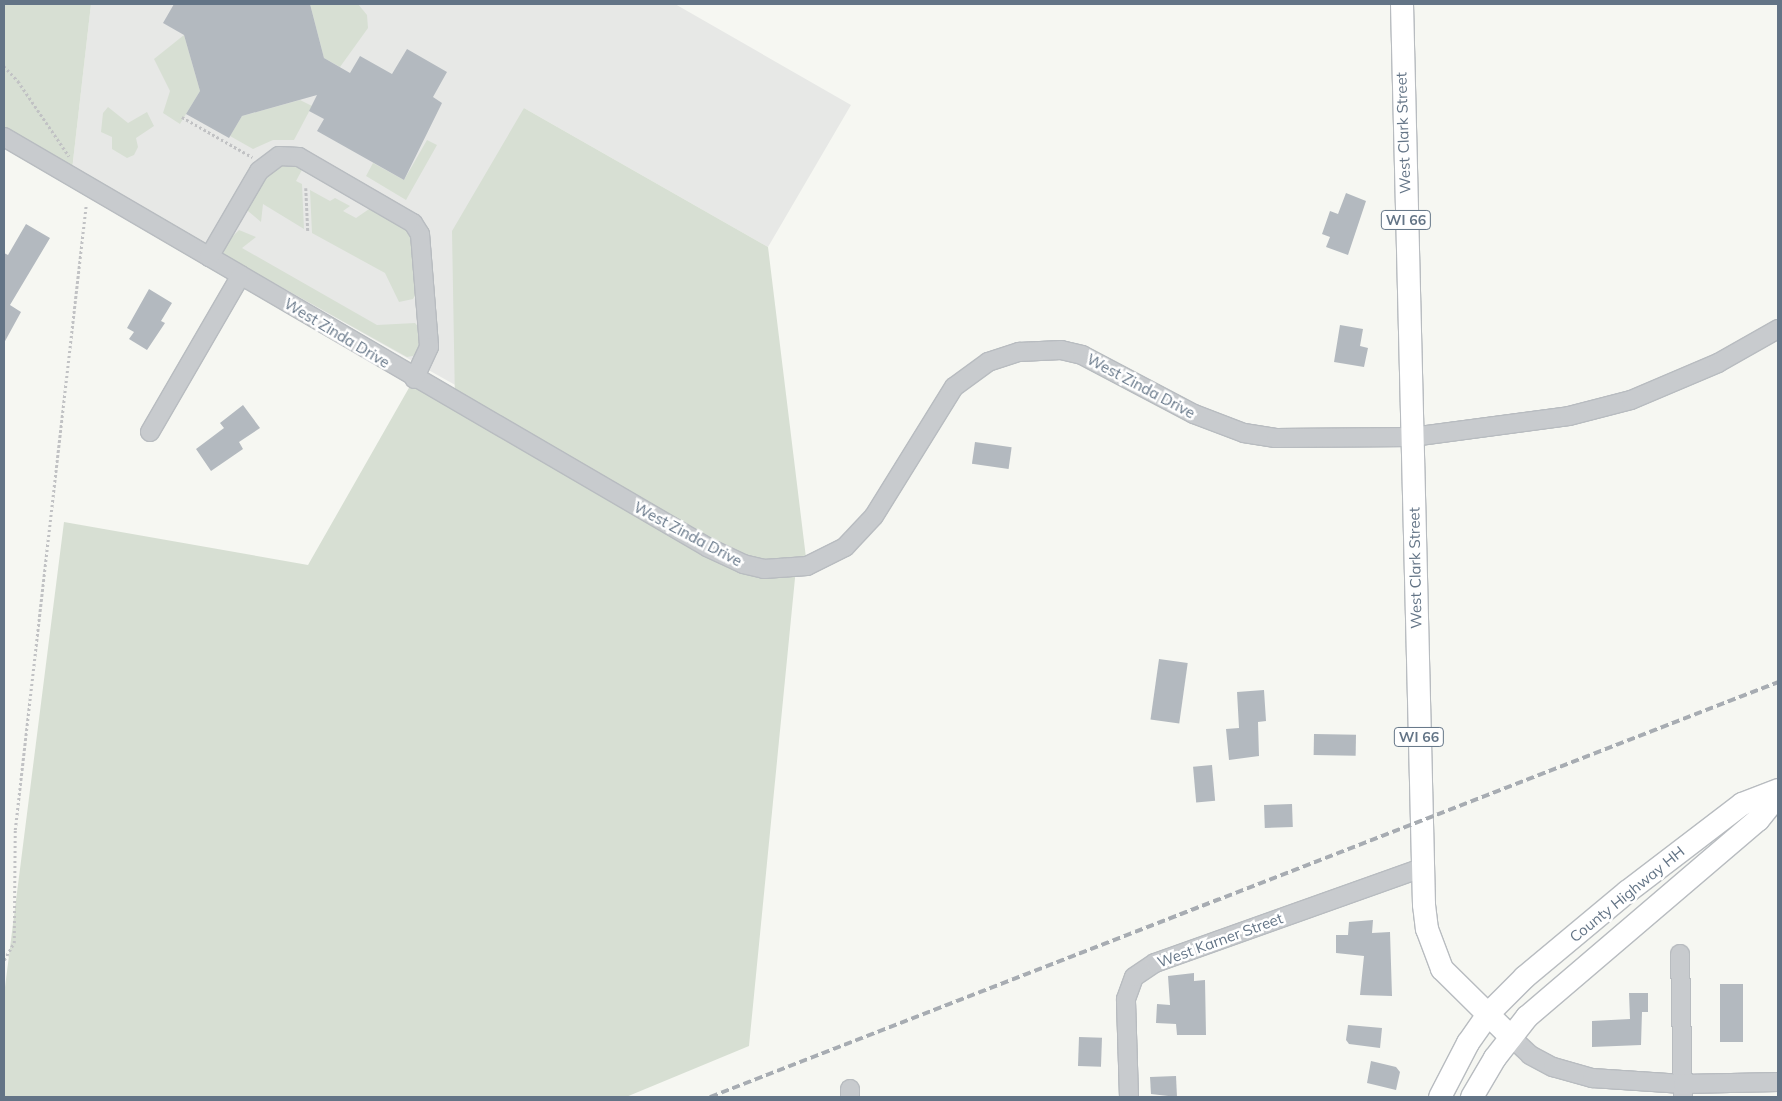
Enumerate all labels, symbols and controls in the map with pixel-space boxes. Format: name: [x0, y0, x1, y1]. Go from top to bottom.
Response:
street label: West Clark Street: [1392, 72, 1414, 194]
road number: WI 66: [1380, 208, 1432, 232]
street label: West Zinda Drive: [281, 294, 393, 372]
street label: West Zinda Drive: [1084, 350, 1198, 422]
street label: West Zinda Drive: [631, 498, 745, 570]
street label: West Clark Street: [1405, 507, 1425, 629]
road number: WI 66: [1393, 726, 1445, 749]
street label: County Highway HH: [1566, 842, 1688, 946]
street label: West Karner Street: [1155, 909, 1285, 971]

